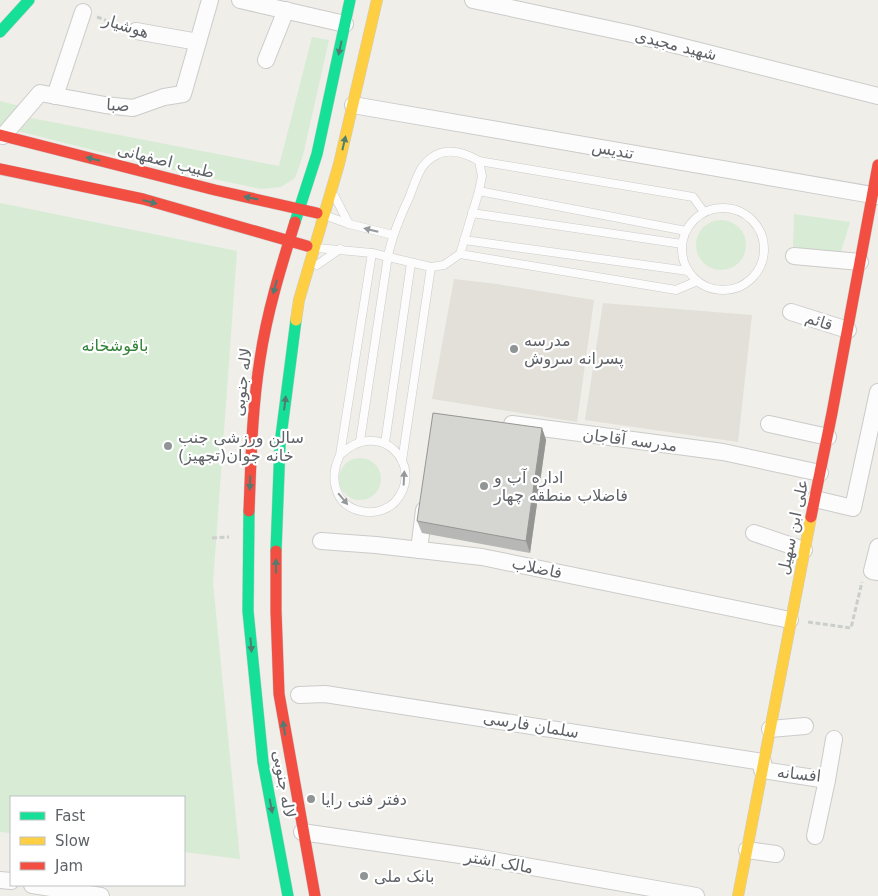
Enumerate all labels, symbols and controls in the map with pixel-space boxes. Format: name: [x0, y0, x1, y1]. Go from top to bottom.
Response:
street label: هوشیار: [99, 10, 152, 43]
street label: شهید مجیدی: [633, 26, 719, 65]
one-way arrow: [336, 40, 344, 55]
street label: صبا: [106, 95, 130, 115]
one-way arrow: [340, 136, 348, 151]
street label: تندیس: [590, 137, 636, 164]
street label: طبیب اصفهانی: [115, 140, 217, 183]
one-way arrow: [86, 155, 101, 163]
one-way arrow: [244, 194, 259, 202]
one-way arrow: [143, 198, 158, 206]
one-way arrow: [363, 226, 378, 234]
one-way arrow: [271, 280, 279, 295]
street label: قائم: [803, 308, 835, 334]
place label: مدرسه پسرانه سروش: [524, 331, 624, 369]
park label: باقوشخانه: [82, 336, 148, 356]
marker: مدرسه پسرانه سروش: [508, 343, 520, 355]
street label: لاله جنوبی: [228, 347, 257, 417]
one-way arrow: [281, 395, 289, 411]
street label: مدرسه آقاجان: [581, 425, 678, 456]
place label: سالن ورزشی جنب خانه جوان(تجهیز): [178, 428, 304, 466]
marker: سالن ورزشی جنب خانه جوان(تجهیز): [162, 440, 174, 452]
place label: اداره آب و فاضلاب منطقه چهار: [493, 468, 628, 506]
one-way arrow: [401, 470, 409, 486]
one-way arrow: [245, 475, 253, 491]
street label: علی ابن سهیل: [774, 478, 813, 577]
marker: اداره آب و فاضلاب منطقه چهار: [478, 480, 490, 492]
one-way arrow: [338, 493, 349, 506]
street label: فاضلاب: [510, 553, 564, 583]
one-way arrow: [272, 557, 280, 573]
one-way arrow: [247, 637, 255, 653]
street label: سلمان فارسی: [482, 708, 580, 743]
one-way arrow: [280, 719, 288, 735]
street label: لاله جنوبی: [268, 749, 299, 820]
street label: افسانه: [776, 762, 822, 786]
place label: دفتر فنی رایا: [321, 790, 407, 810]
marker: دفتر فنی رایا: [305, 793, 317, 805]
legend: [10, 796, 185, 886]
one-way arrow: [268, 798, 276, 814]
text: Fast: [55, 807, 85, 825]
text: Slow: [55, 832, 90, 850]
street label: مالک اشتر: [462, 846, 535, 878]
text: Jam: [54, 857, 83, 875]
place label: بانک ملی: [374, 867, 434, 886]
marker: بانک ملی: [358, 870, 370, 882]

